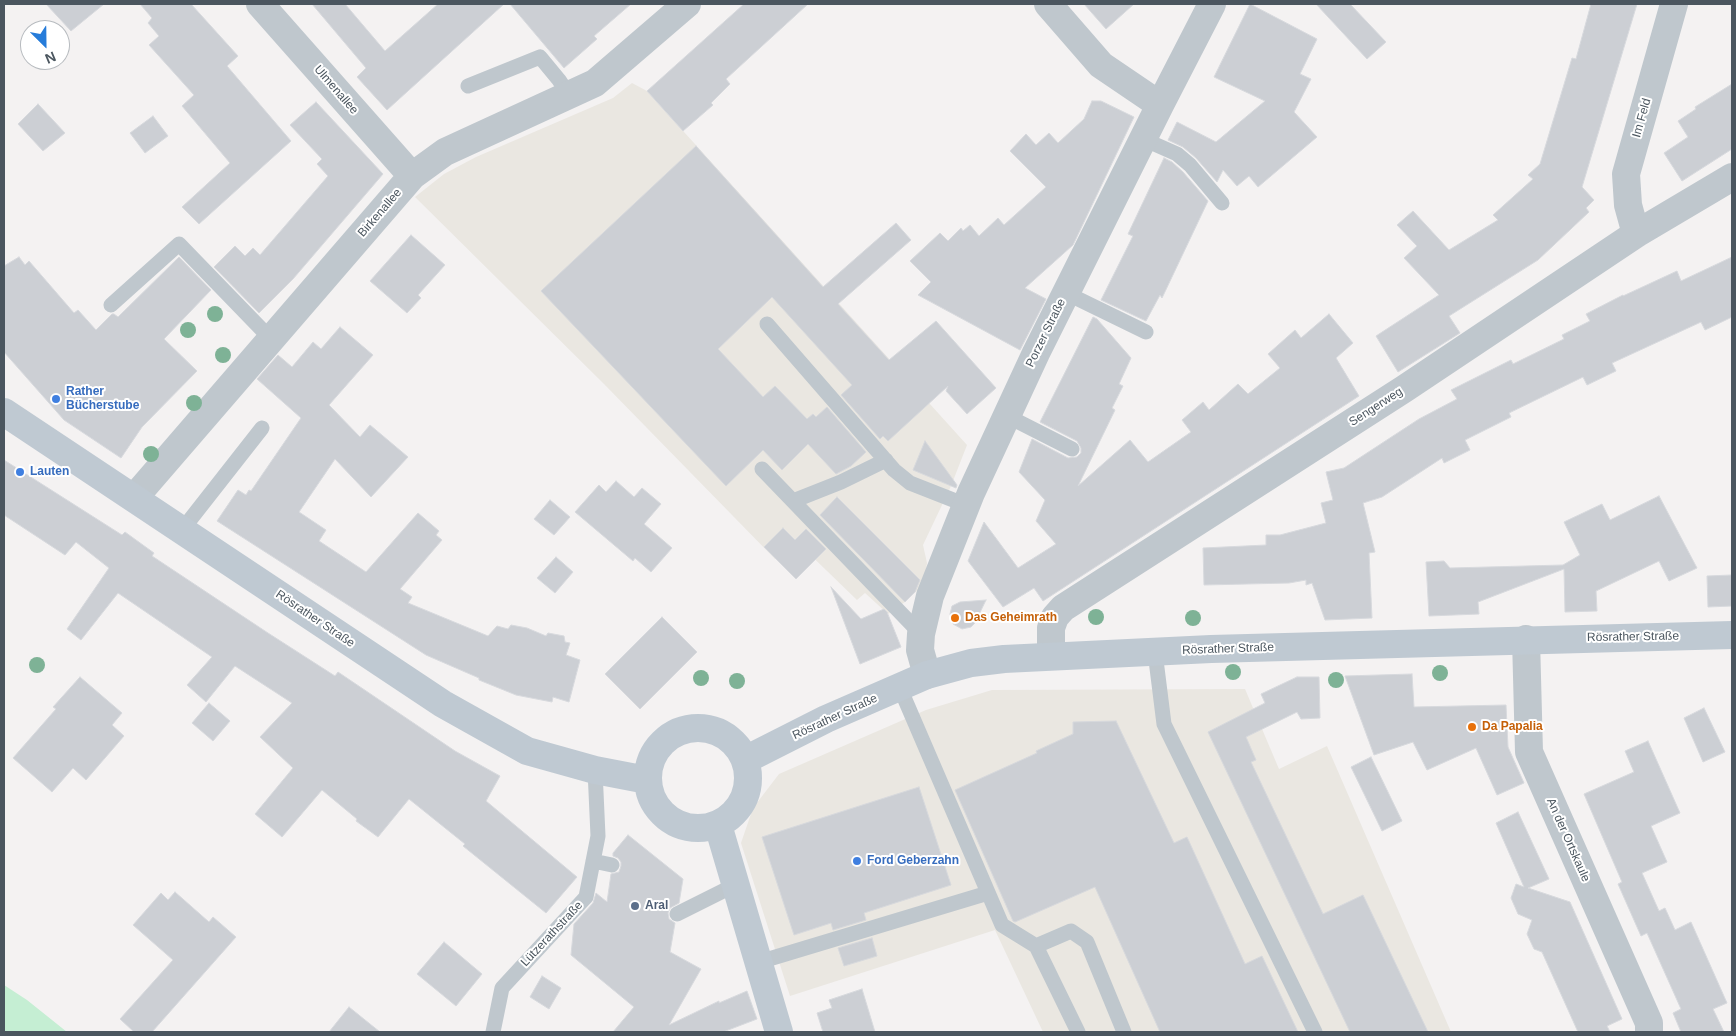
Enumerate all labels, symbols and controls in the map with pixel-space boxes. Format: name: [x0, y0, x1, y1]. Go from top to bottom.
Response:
north arrow: [20, 20, 70, 70]
text: N: [43, 49, 58, 67]
street label: Ulmenallee: [311, 63, 361, 117]
street label: Im Feld: [1630, 97, 1654, 139]
street label: Birkenallee: [355, 186, 405, 240]
street label: Porzer Straße: [1023, 296, 1069, 370]
street label: Sengerweg: [1347, 384, 1405, 430]
place label: Rather Bücherstube: [66, 385, 139, 413]
marker: Rather Bücherstube: [50, 393, 62, 405]
place label: Lauten: [30, 465, 69, 479]
marker: Lauten: [14, 466, 26, 478]
street label: Rösrather Straße: [273, 587, 357, 651]
place label: Das Geheimrath: [965, 611, 1057, 625]
marker: Das Geheimrath: [949, 612, 961, 624]
street label: Rösrather Straße: [1587, 629, 1679, 645]
street label: Rösrather Straße: [1182, 640, 1274, 658]
street label: Rösrather Straße: [790, 691, 880, 743]
place label: Da Papalia: [1482, 720, 1543, 734]
marker: Da Papalia: [1466, 721, 1478, 733]
street label: An der Ortskaule: [1543, 796, 1593, 884]
place label: Ford Geberzahn: [867, 854, 959, 868]
marker: Ford Geberzahn: [851, 855, 863, 867]
street label: Lützerathstraße: [518, 898, 586, 970]
place label: Aral: [645, 899, 668, 913]
marker: Aral: [629, 900, 641, 912]

